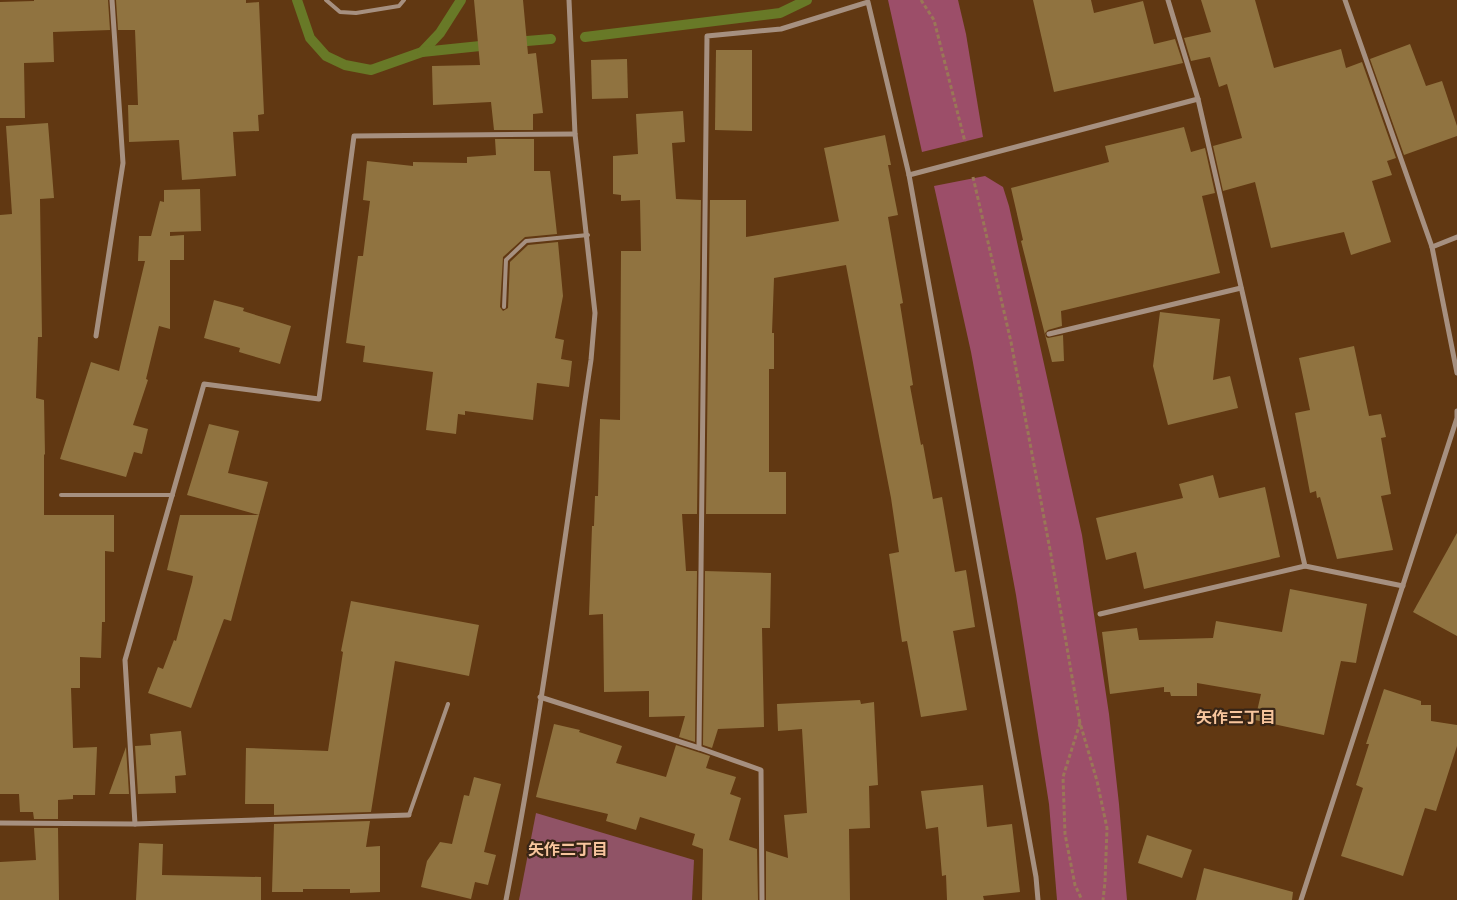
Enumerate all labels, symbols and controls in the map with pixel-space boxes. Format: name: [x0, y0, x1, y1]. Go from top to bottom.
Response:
district label: 矢作三丁目: [1196, 707, 1276, 728]
district label: 矢作二丁目: [528, 839, 608, 860]

